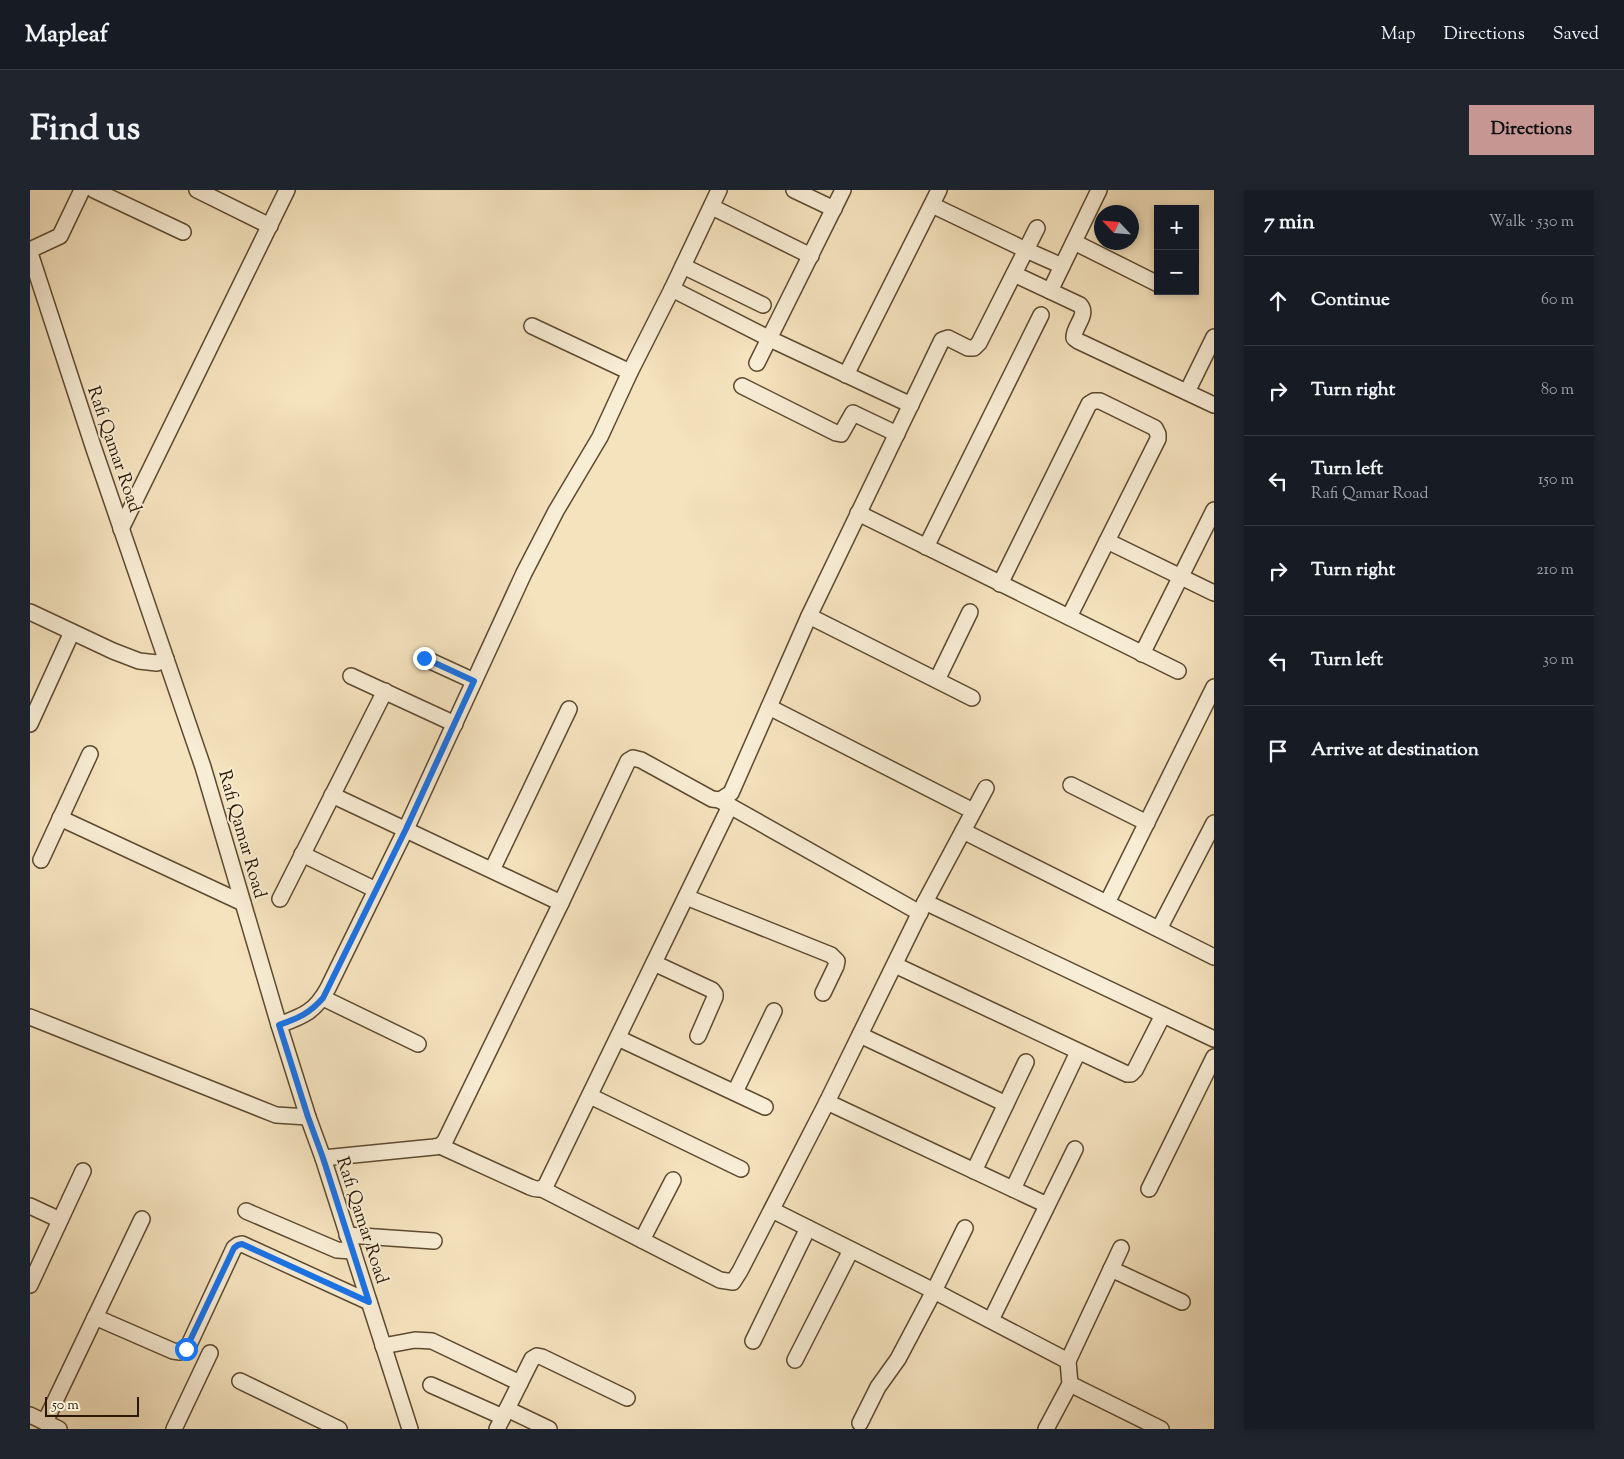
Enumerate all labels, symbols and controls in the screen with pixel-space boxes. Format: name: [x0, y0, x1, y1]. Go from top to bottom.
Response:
text: Mapleaf: [25, 18, 108, 52]
text: Map: [1381, 22, 1416, 48]
text: Directions: [1444, 22, 1525, 48]
text: Saved: [1553, 22, 1599, 48]
text: Find us: [30, 105, 140, 156]
button: Directions: [1469, 105, 1594, 155]
north arrow: [1094, 205, 1139, 250]
map controls: [1154, 205, 1199, 295]
button: +: [1154, 205, 1199, 250]
text: 7 min: [1264, 208, 1315, 238]
text: Walk · 530 m: [1489, 211, 1574, 234]
button: −: [1154, 250, 1199, 295]
icon: ahead: [1264, 287, 1292, 315]
text: Continue: [1311, 287, 1390, 314]
text: 60 m: [1541, 289, 1574, 312]
icon: right: [1264, 377, 1292, 405]
text: Turn right: [1311, 377, 1395, 404]
text: 80 m: [1541, 379, 1574, 402]
street label: Rafi Qamar Road: [79, 383, 147, 516]
text: Turn left: [1311, 456, 1383, 483]
icon: left: [1264, 467, 1292, 495]
text: 150 m: [1538, 469, 1574, 492]
text: Rafi Qamar Road: [1311, 483, 1429, 506]
icon: right: [1264, 557, 1292, 585]
text: Turn right: [1311, 557, 1395, 584]
text: 210 m: [1536, 559, 1574, 582]
route end: [413, 647, 436, 670]
icon: left: [1264, 647, 1292, 675]
text: Turn left: [1311, 647, 1383, 674]
text: 30 m: [1543, 649, 1574, 672]
icon: arrive: [1264, 737, 1292, 765]
text: Arrive at destination: [1311, 737, 1479, 764]
street label: Rafi Qamar Road: [210, 767, 272, 902]
street label: Rafi Qamar Road: [328, 1154, 394, 1288]
route start: [175, 1338, 198, 1361]
scale bar: [45, 1394, 139, 1417]
text: 50 m: [52, 1396, 79, 1416]

